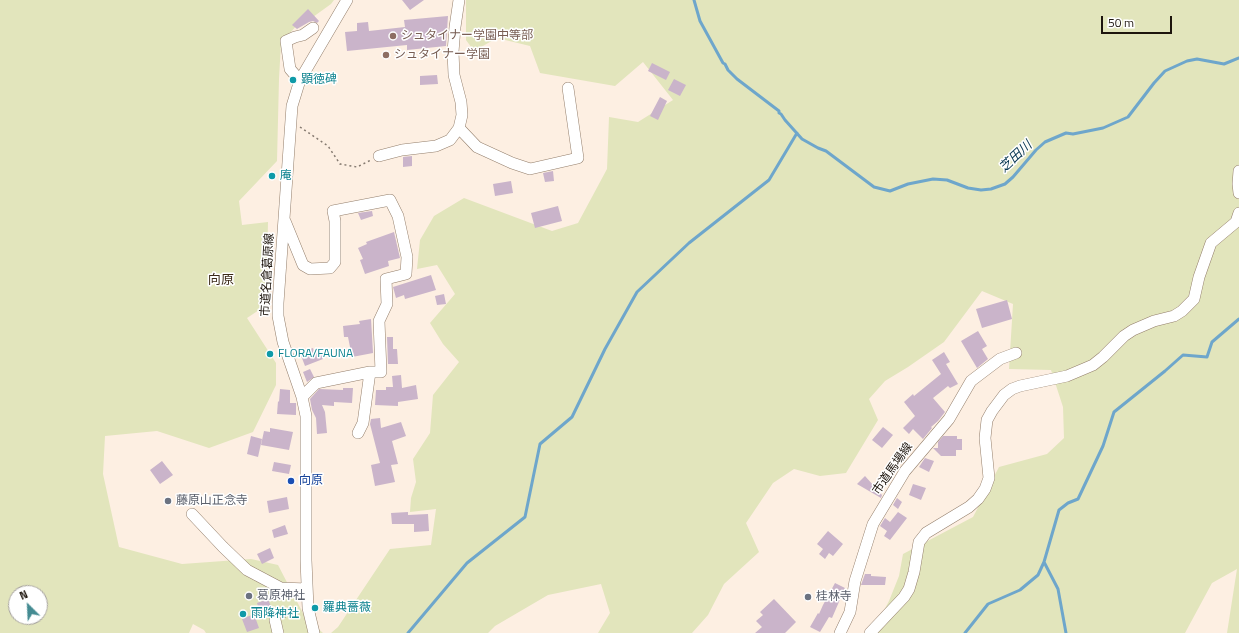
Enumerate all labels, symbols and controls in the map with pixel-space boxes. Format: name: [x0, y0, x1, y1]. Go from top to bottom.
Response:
scale bar: [1103, 8, 1174, 34]
text: 50 m: [1108, 13, 1134, 32]
place label: シュタイナー学園中等部: [401, 29, 533, 43]
marker: シュタイナー学園中等部: [388, 31, 398, 41]
place label: シュタイナー学園: [394, 48, 490, 62]
marker: シュタイナー学園: [381, 50, 391, 60]
place label: 顕徳碑: [301, 73, 337, 87]
marker: 顕徳碑: [288, 75, 298, 85]
water label: 芝田川: [996, 138, 1036, 176]
place label: 庵: [280, 169, 292, 183]
marker: 庵: [267, 171, 277, 181]
street label: 市道名倉葛原線: [259, 233, 277, 317]
district label: 向原: [208, 273, 234, 289]
place label: FLORA/FAUNA: [278, 347, 353, 361]
marker: FLORA/FAUNA: [265, 349, 275, 359]
street label: 市道馬場線: [870, 440, 916, 498]
place label: 向原: [299, 474, 323, 488]
marker: 向原: [286, 476, 296, 486]
place label: 藤原山正念寺: [176, 494, 248, 508]
marker: 藤原山正念寺: [163, 496, 173, 506]
north arrow: [8, 585, 48, 625]
text: N: [17, 586, 30, 604]
place label: 葛原神社: [257, 589, 305, 603]
place label: 桂林寺: [816, 590, 852, 604]
marker: 葛原神社: [244, 591, 254, 601]
marker: 桂林寺: [803, 592, 813, 602]
place label: 羅典薔薇: [323, 601, 371, 615]
marker: 羅典薔薇: [310, 603, 320, 613]
place label: 雨降神社: [251, 607, 299, 621]
marker: 雨降神社: [238, 609, 248, 619]

